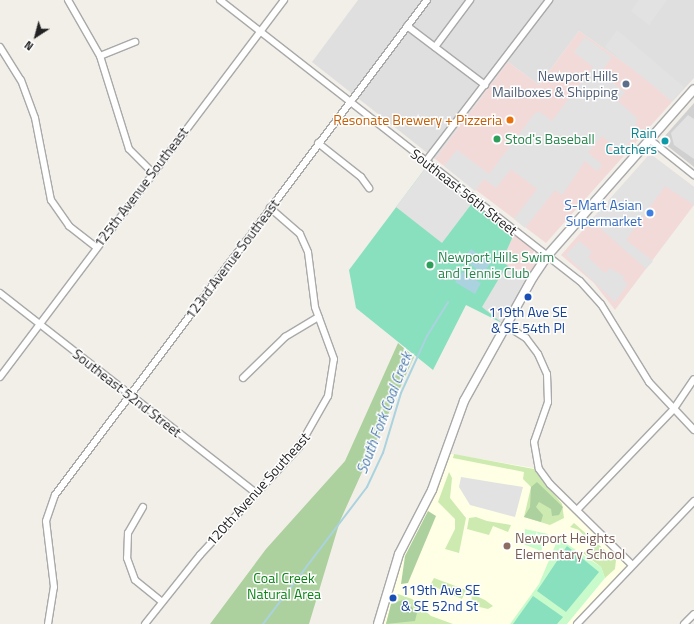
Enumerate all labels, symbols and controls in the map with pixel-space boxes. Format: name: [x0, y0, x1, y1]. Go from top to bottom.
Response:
north arrow: [16, 16, 56, 56]
text: N: [21, 37, 37, 54]
place label: Newport Hills Mailboxes & Shipping: [492, 68, 618, 100]
marker: Newport Hills Mailboxes & Shipping: [621, 79, 631, 89]
place label: Resonate Brewery + Pizzeria: [333, 112, 502, 128]
marker: Resonate Brewery + Pizzeria: [505, 115, 515, 125]
street label: 125th Avenue Southeast: [90, 124, 192, 250]
place label: Rain Catchers: [605, 125, 657, 158]
place label: Stod's Baseball: [505, 131, 595, 147]
marker: Stod's Baseball: [492, 134, 502, 144]
marker: Rain Catchers: [660, 136, 670, 146]
street label: Southeast 56th Street: [407, 145, 521, 239]
street label: 123rd Avenue Southeast: [181, 196, 283, 322]
place label: S-Mart Asian Supermarket: [564, 197, 642, 230]
marker: S-Mart Asian Supermarket: [645, 208, 655, 218]
place label: Newport Hills Swim and Tennis Club: [438, 249, 554, 282]
marker: Newport Hills Swim and Tennis Club: [425, 260, 435, 270]
marker: 119th Ave SE & SE 54th Pl: [523, 292, 533, 302]
place label: 119th Ave SE & SE 54th Pl: [488, 304, 568, 336]
street label: Southeast 52nd Street: [69, 345, 185, 441]
water label: South Fork Coal Creek: [353, 350, 415, 476]
street label: 120th Avenue Southeast: [203, 429, 313, 549]
place label: Newport Heights Elementary School: [515, 530, 625, 562]
marker: Newport Heights Elementary School: [502, 541, 512, 551]
park label: Coal Creek Natural Area: [247, 570, 321, 602]
place label: 119th Ave SE & SE 52nd St: [401, 582, 480, 614]
marker: 119th Ave SE & SE 52nd St: [388, 593, 398, 603]

